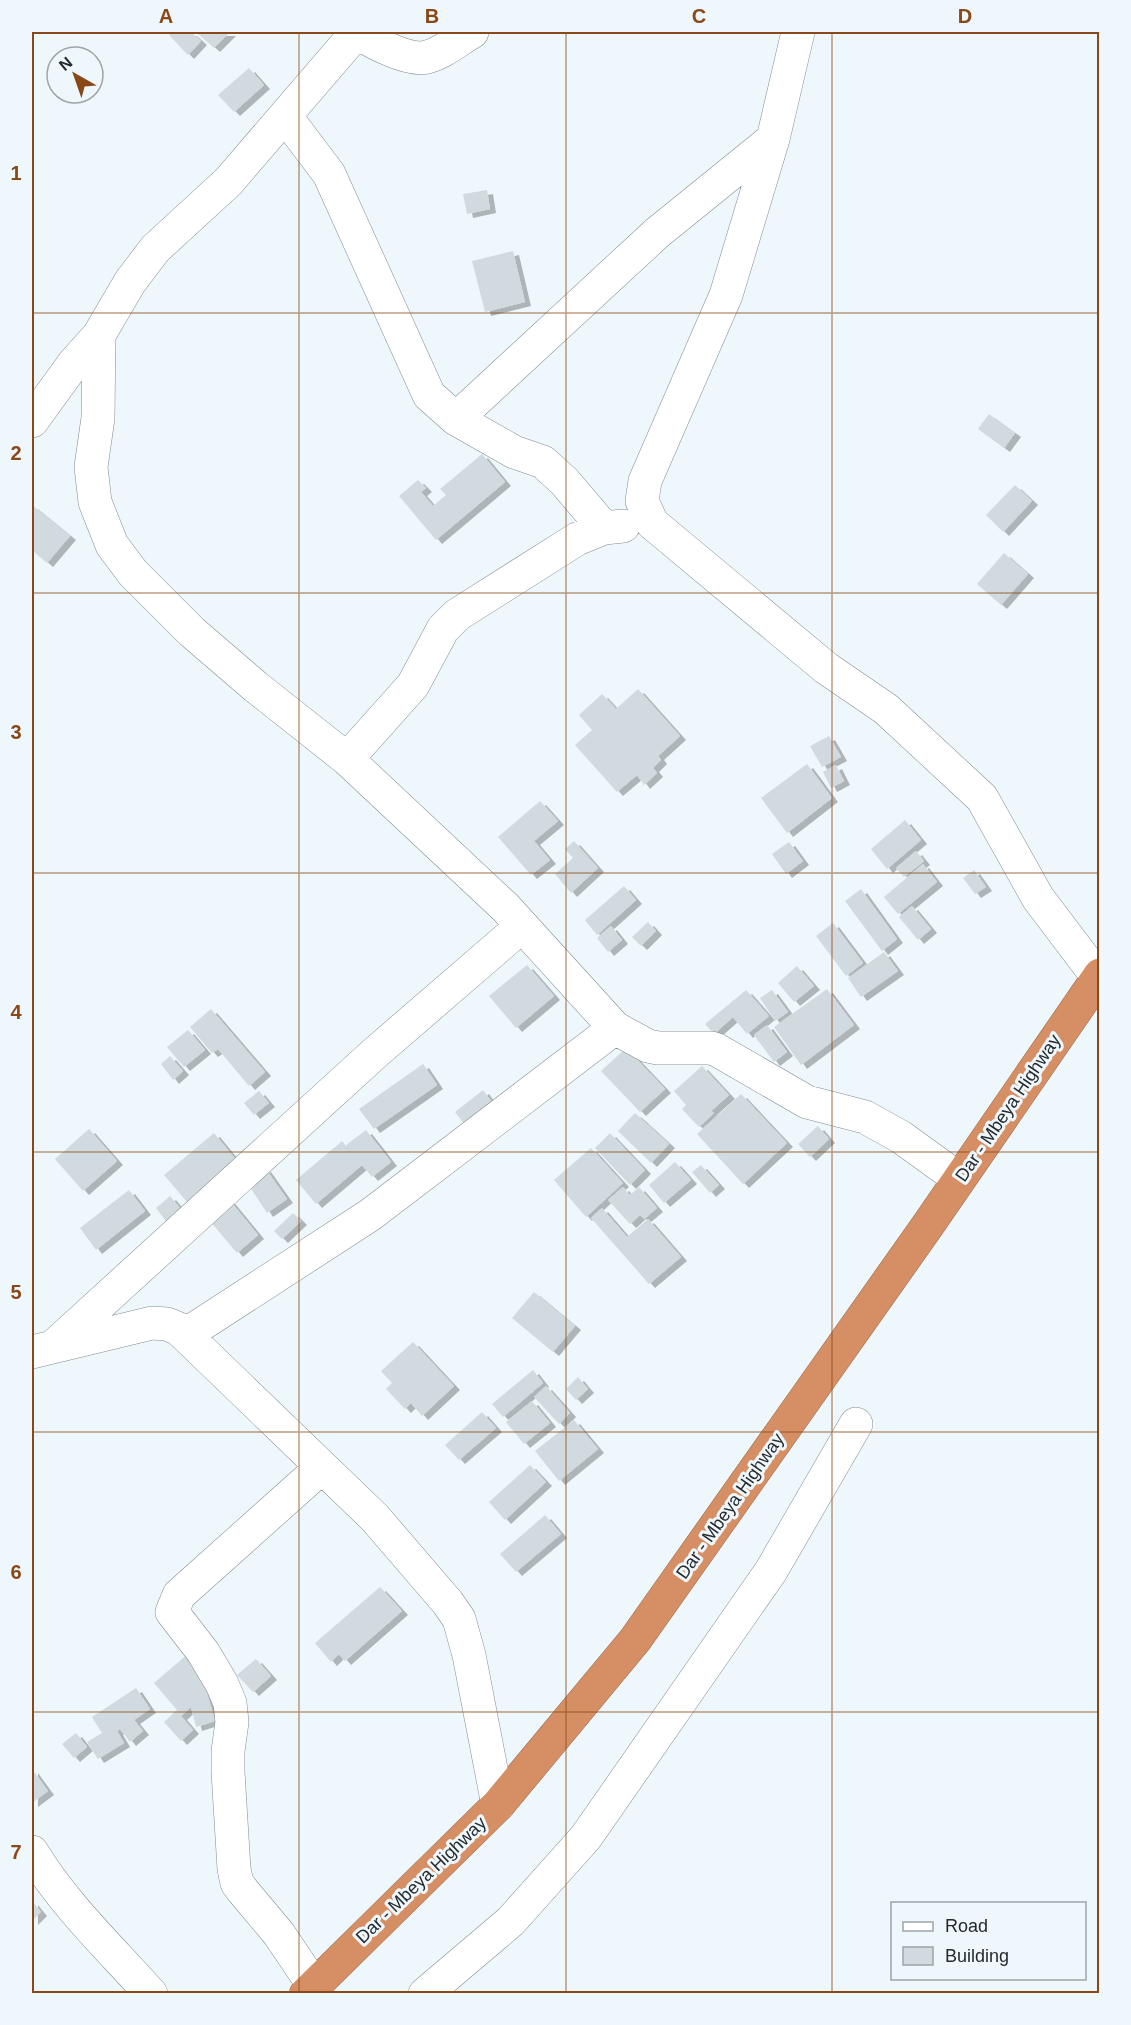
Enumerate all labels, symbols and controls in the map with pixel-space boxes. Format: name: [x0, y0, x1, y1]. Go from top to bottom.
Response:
text: A: [159, 5, 173, 27]
text: B: [425, 5, 439, 27]
text: C: [692, 5, 706, 27]
text: D: [958, 5, 972, 27]
north arrow: [45, 45, 105, 105]
text: N: [56, 54, 76, 74]
text: 1: [10, 162, 22, 184]
text: 2: [10, 442, 22, 464]
text: 3: [10, 721, 22, 743]
text: 4: [10, 1001, 22, 1023]
street label: Dar - Mbeya Highway: [951, 1031, 1065, 1185]
text: 5: [10, 1281, 22, 1303]
street label: Dar - Mbeya Highway: [672, 1429, 788, 1583]
text: 6: [10, 1561, 22, 1583]
street label: Dar - Mbeya Highway: [352, 1813, 490, 1947]
text: 7: [10, 1841, 22, 1863]
legend: [891, 1902, 1086, 1980]
text: Road: [945, 1916, 988, 1936]
text: Building: [945, 1946, 1009, 1966]

